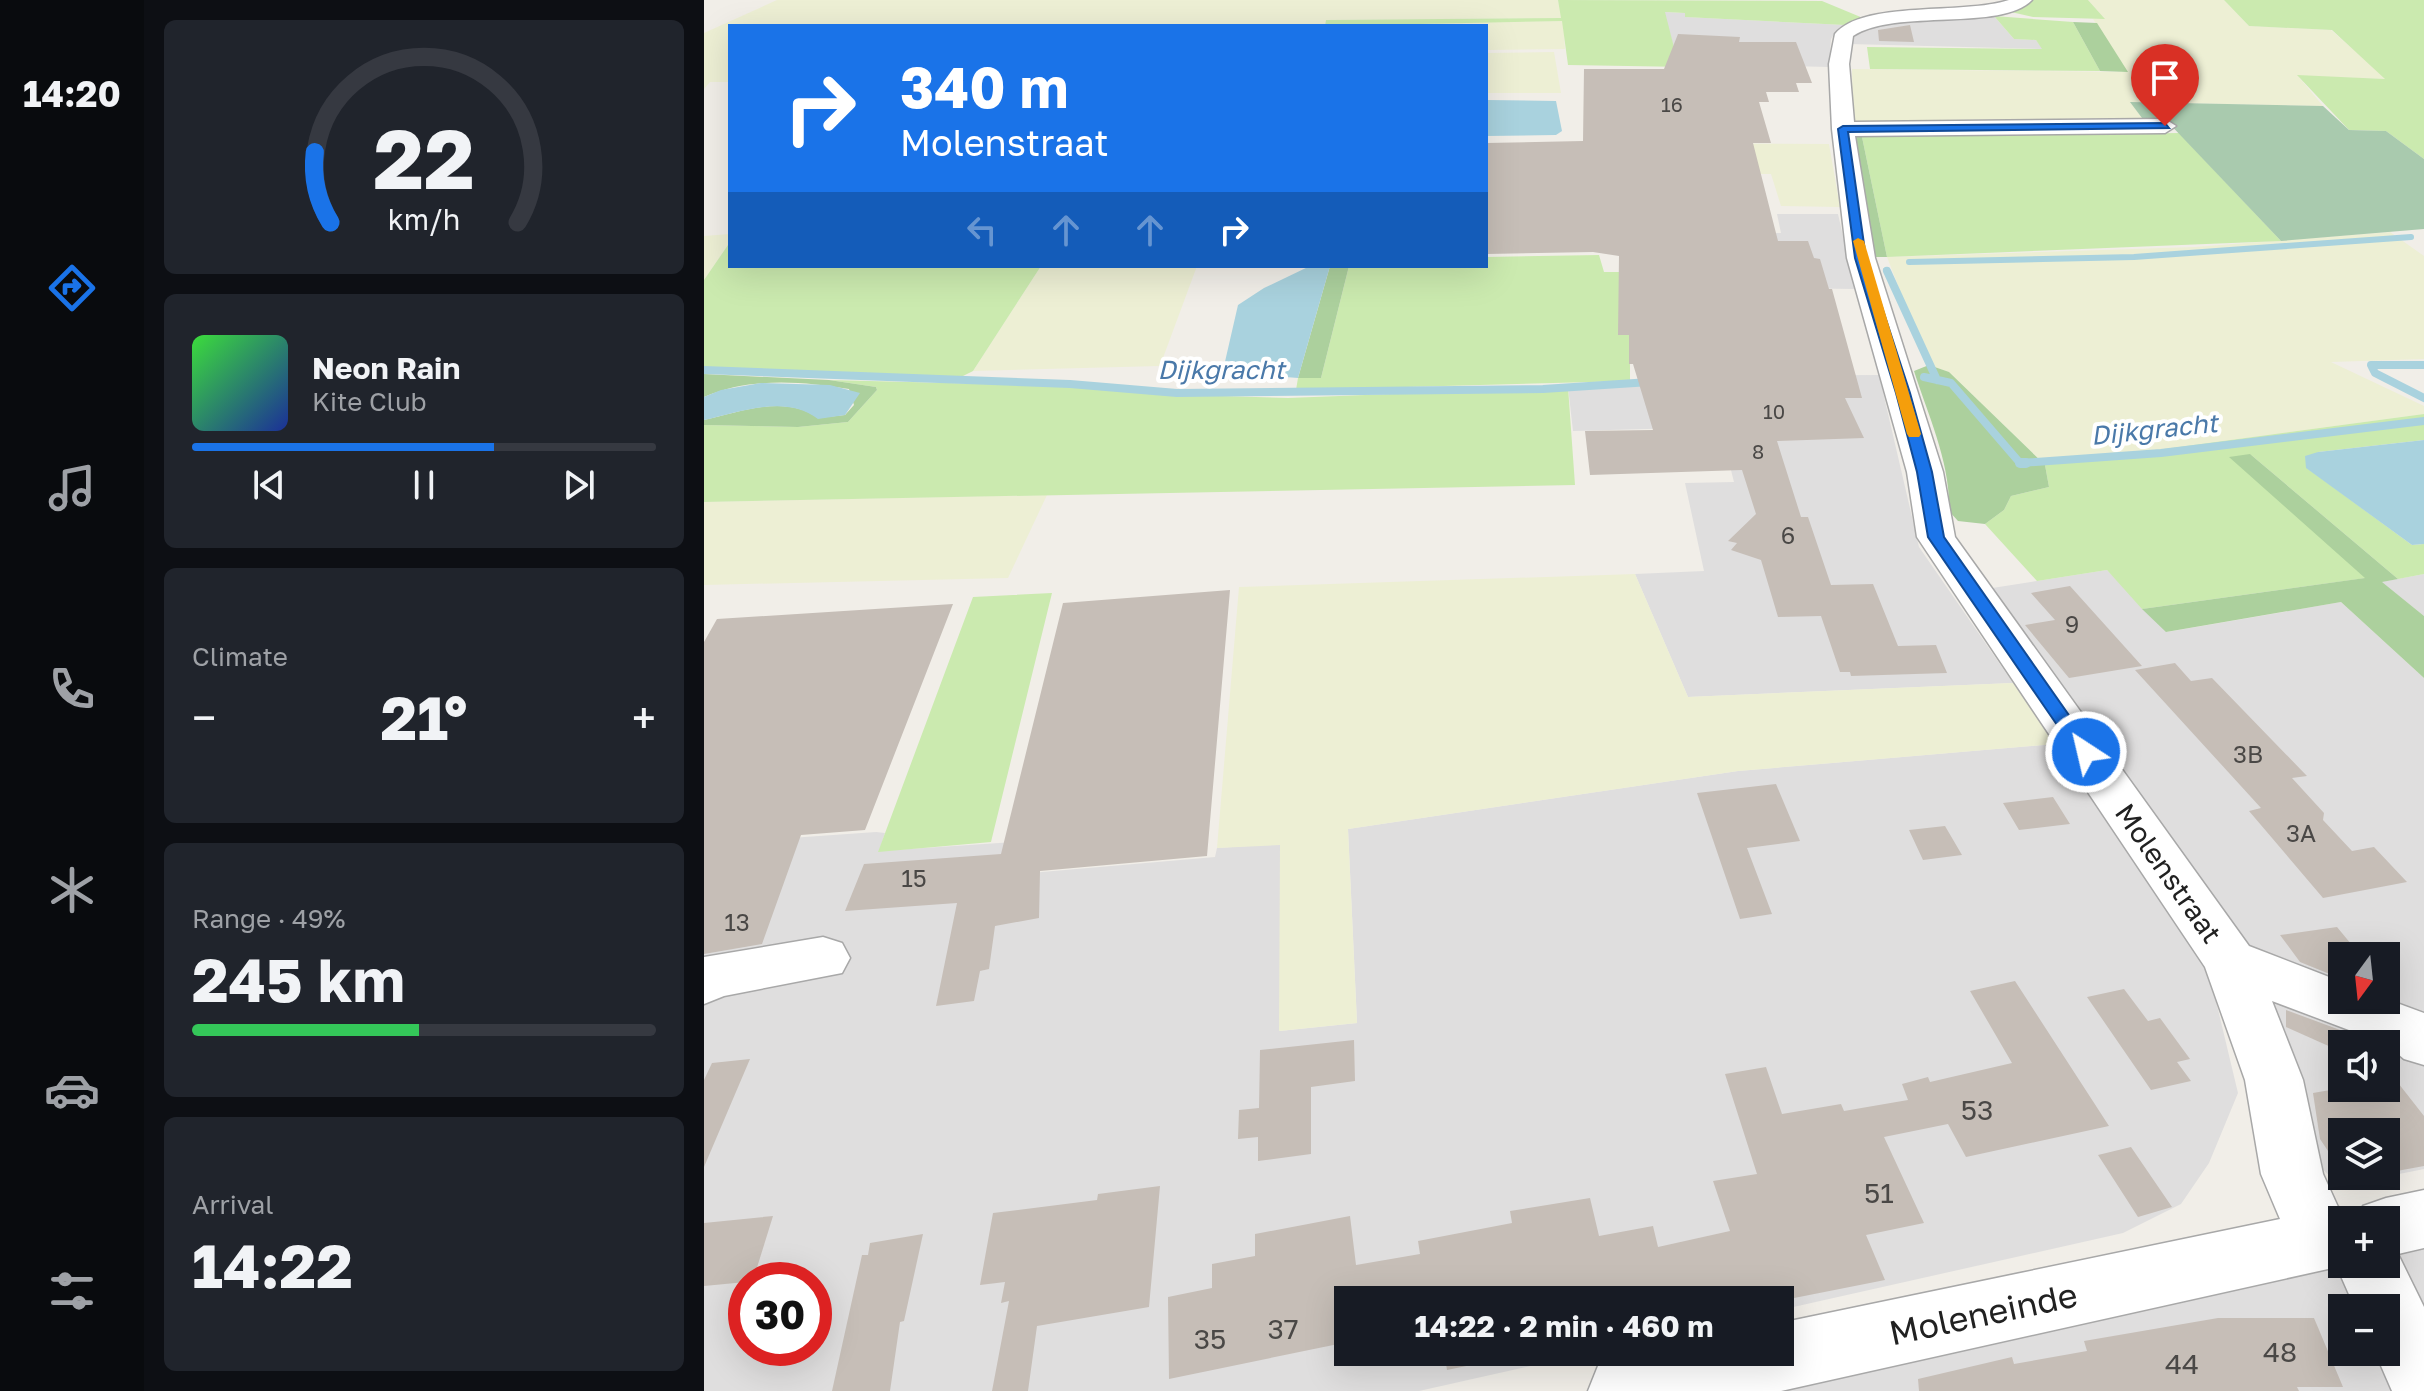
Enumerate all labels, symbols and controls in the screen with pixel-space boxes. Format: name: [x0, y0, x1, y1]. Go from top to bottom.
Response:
pin: [2131, 44, 2199, 126]
text: 340 m: [900, 53, 1069, 120]
icon: right: [768, 56, 872, 160]
icon: arrive: [2143, 56, 2187, 100]
text: 14:20: [23, 72, 121, 115]
house number: 16: [1661, 92, 1683, 116]
text: 22: [373, 107, 475, 207]
text: Molenstraat: [900, 121, 1109, 164]
text: km/h: [388, 202, 460, 236]
icon: left: [960, 208, 1004, 252]
icon: ahead: [1044, 208, 1088, 252]
icon: ahead: [1128, 208, 1172, 252]
icon: right: [1212, 208, 1256, 252]
icon: directions: [44, 260, 100, 316]
text: Neon Rain: [312, 350, 460, 386]
water label: Dijkgracht: [1157, 354, 1287, 385]
text: Kite Club: [312, 386, 427, 417]
house number: 10: [1763, 399, 1785, 423]
water label: Dijkgracht: [2089, 407, 2221, 451]
house number: 8: [1752, 439, 1764, 463]
icon: music: [44, 460, 100, 516]
icon: previous: [247, 463, 291, 507]
icon: pause: [402, 463, 446, 507]
icon: next: [557, 463, 601, 507]
house number: 6: [1781, 520, 1795, 549]
house number: 9: [2065, 609, 2079, 638]
text: Climate: [192, 641, 288, 672]
icon: phone: [44, 661, 100, 717]
text: 21°: [381, 681, 467, 753]
text: −: [192, 691, 216, 744]
text: +: [632, 691, 656, 744]
position arrow: [2044, 710, 2128, 794]
house number: 3B: [2233, 739, 2263, 768]
street label: Molenstraat: [2109, 797, 2229, 949]
house number: 3A: [2286, 818, 2316, 847]
icon: climate: [44, 862, 100, 918]
house number: 15: [901, 863, 927, 892]
text: Range · 49%: [192, 903, 345, 934]
house number: 13: [724, 907, 750, 936]
north arrow: [2328, 942, 2400, 1014]
map controls: [2328, 942, 2400, 1366]
text: 245 km: [192, 943, 405, 1015]
button: sound: [2328, 1030, 2400, 1102]
icon: car: [44, 1062, 100, 1118]
house number: 53: [1961, 1093, 1993, 1126]
button: layers: [2328, 1118, 2400, 1190]
house number: 51: [1864, 1176, 1894, 1209]
text: Arrival: [192, 1189, 273, 1220]
button: +: [2328, 1206, 2400, 1278]
text: 14:22: [192, 1229, 353, 1301]
speed limit sign: 30: [728, 1262, 832, 1366]
icon: filters: [44, 1263, 100, 1319]
street label: Moleneinde: [1885, 1274, 2081, 1352]
button: −: [2328, 1294, 2400, 1366]
text: 14:22 · 2 min · 460 m: [1414, 1308, 1714, 1344]
house number: 37: [1267, 1312, 1299, 1345]
house number: 35: [1194, 1322, 1226, 1355]
house number: 48: [2263, 1335, 2297, 1368]
house number: 44: [2165, 1347, 2199, 1380]

